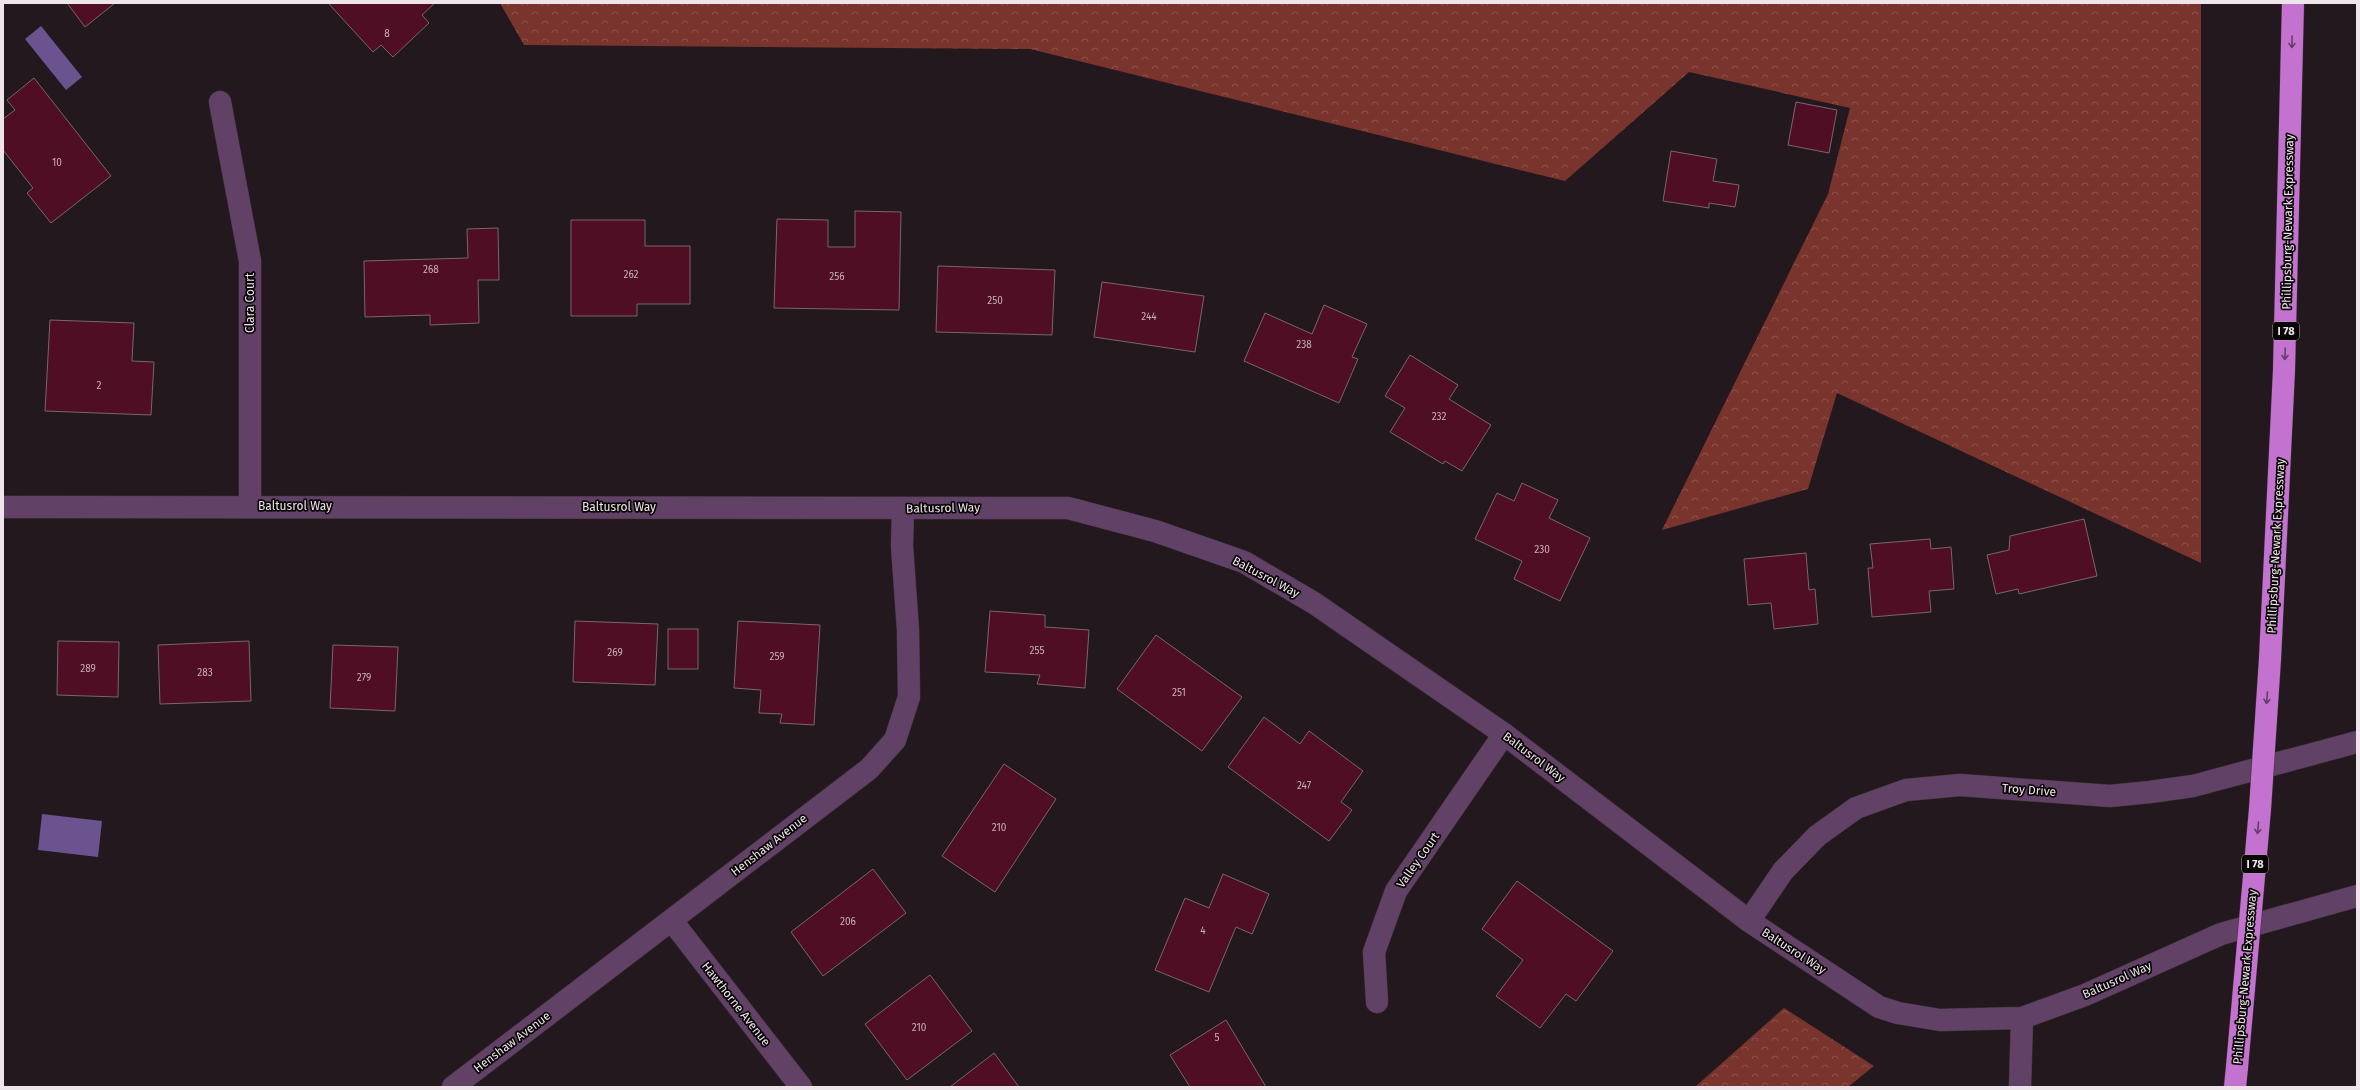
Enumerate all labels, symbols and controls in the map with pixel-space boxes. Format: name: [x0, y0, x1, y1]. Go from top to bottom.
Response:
house number: 8: [384, 28, 390, 40]
one-way arrow: [2289, 35, 2296, 48]
street label: Phillipsburg-Newark Expressway: [2279, 134, 2297, 310]
house number: 10: [52, 157, 62, 169]
house number: 268: [423, 264, 439, 276]
house number: 262: [623, 269, 639, 281]
house number: 256: [829, 271, 845, 283]
street label: Clara Court: [243, 272, 257, 333]
house number: 250: [987, 295, 1003, 307]
house number: 244: [1141, 311, 1157, 323]
road number: I 78: [2273, 322, 2299, 340]
house number: 238: [1296, 339, 1312, 351]
one-way arrow: [2281, 347, 2289, 360]
house number: 2: [97, 380, 102, 392]
house number: 232: [1432, 411, 1446, 423]
street label: Phillipsburg-Newark Expressway: [2264, 458, 2288, 634]
street label: Baltusrol Way: [258, 499, 332, 513]
street label: Baltusrol Way: [582, 500, 656, 514]
street label: Baltusrol Way: [906, 500, 980, 516]
house number: 230: [1534, 544, 1550, 556]
street label: Baltusrol Way: [1230, 553, 1302, 601]
house number: 255: [1030, 645, 1044, 657]
house number: 269: [607, 647, 623, 659]
house number: 259: [769, 651, 785, 663]
house number: 289: [80, 663, 96, 675]
house number: 283: [197, 667, 213, 679]
house number: 279: [357, 672, 371, 684]
house number: 251: [1172, 687, 1186, 699]
one-way arrow: [2264, 691, 2271, 704]
street label: Baltusrol Way: [1500, 729, 1568, 785]
house number: 247: [1297, 780, 1312, 792]
street label: Troy Drive: [2001, 781, 2057, 799]
street label: Henshaw Avenue: [728, 811, 810, 879]
one-way arrow: [2255, 821, 2262, 834]
house number: 210: [992, 822, 1007, 834]
street label: Valley Court: [1394, 829, 1443, 890]
road number: I 78: [2242, 855, 2268, 873]
street label: Phillipsburg-Newark Expressway: [2230, 889, 2260, 1065]
house number: 206: [840, 916, 856, 928]
house number: 4: [1200, 925, 1206, 937]
street label: Baltusrol Way: [1759, 925, 1829, 977]
street label: Hawthorne Avenue: [699, 959, 773, 1049]
street label: Baltusrol Way: [2080, 959, 2154, 1001]
street label: Henshaw Avenue: [471, 1009, 553, 1075]
house number: 210: [912, 1022, 927, 1034]
house number: 5: [1214, 1032, 1220, 1044]

